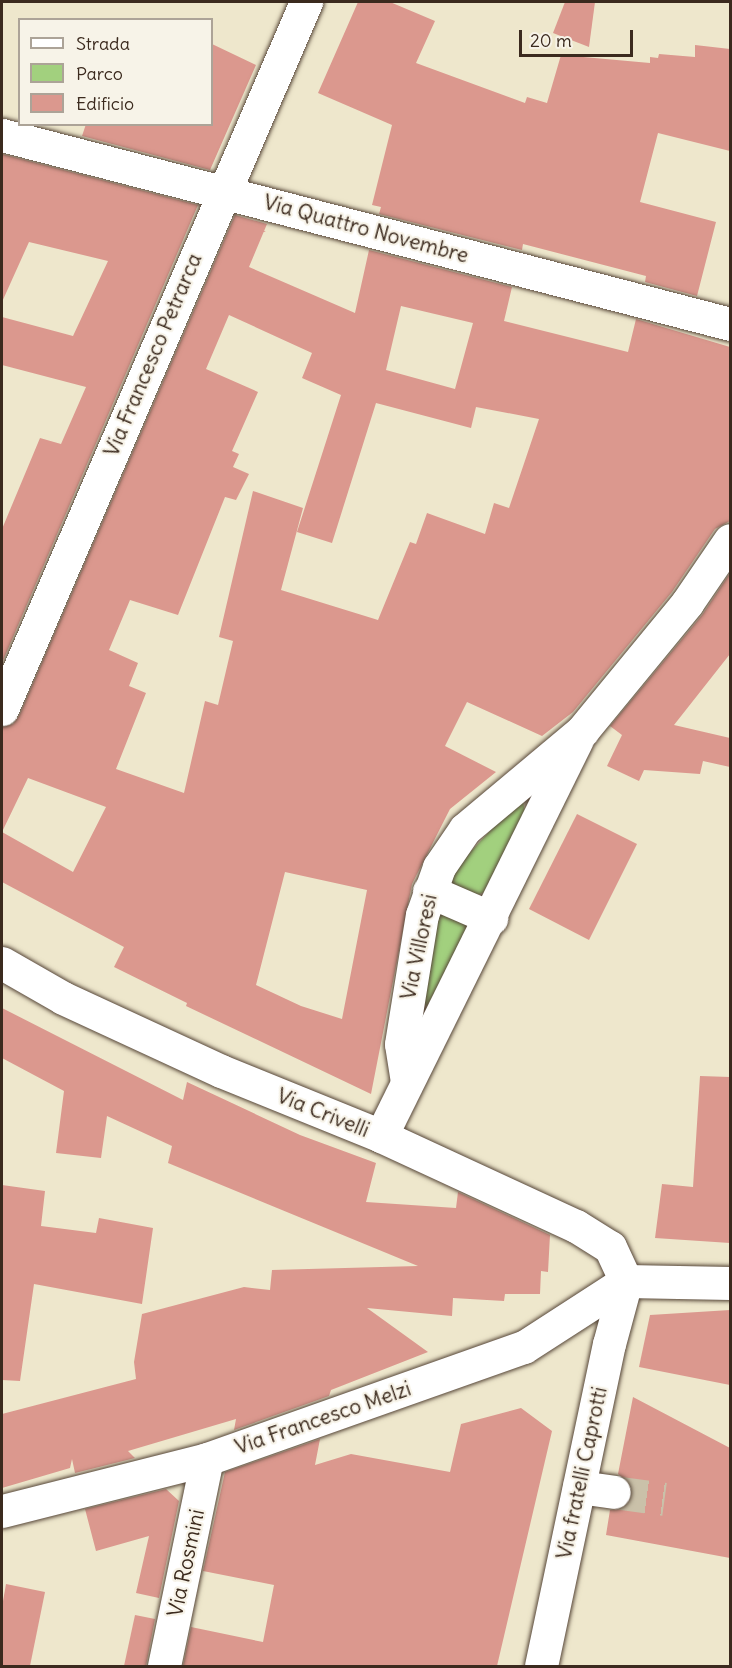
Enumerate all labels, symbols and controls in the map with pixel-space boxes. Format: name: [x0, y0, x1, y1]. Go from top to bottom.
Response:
legend: [18, 18, 213, 126]
scale bar: [522, 18, 636, 56]
text: 20 m: [530, 29, 572, 52]
text: Strada: [76, 32, 130, 55]
text: Parco: [76, 62, 123, 85]
text: Edificio: [76, 92, 134, 115]
street label: Via Quattro Novembre: [261, 190, 471, 268]
street label: Via Francesco Petrarca: [99, 250, 207, 460]
street label: Via Villoresi: [396, 892, 442, 1002]
street label: Via Crivelli: [273, 1083, 373, 1143]
street label: Via Francesco Melzi: [232, 1376, 414, 1460]
street label: Via fratelli Caprotti: [551, 1384, 613, 1562]
street label: Via Rosmini: [162, 1507, 210, 1619]

